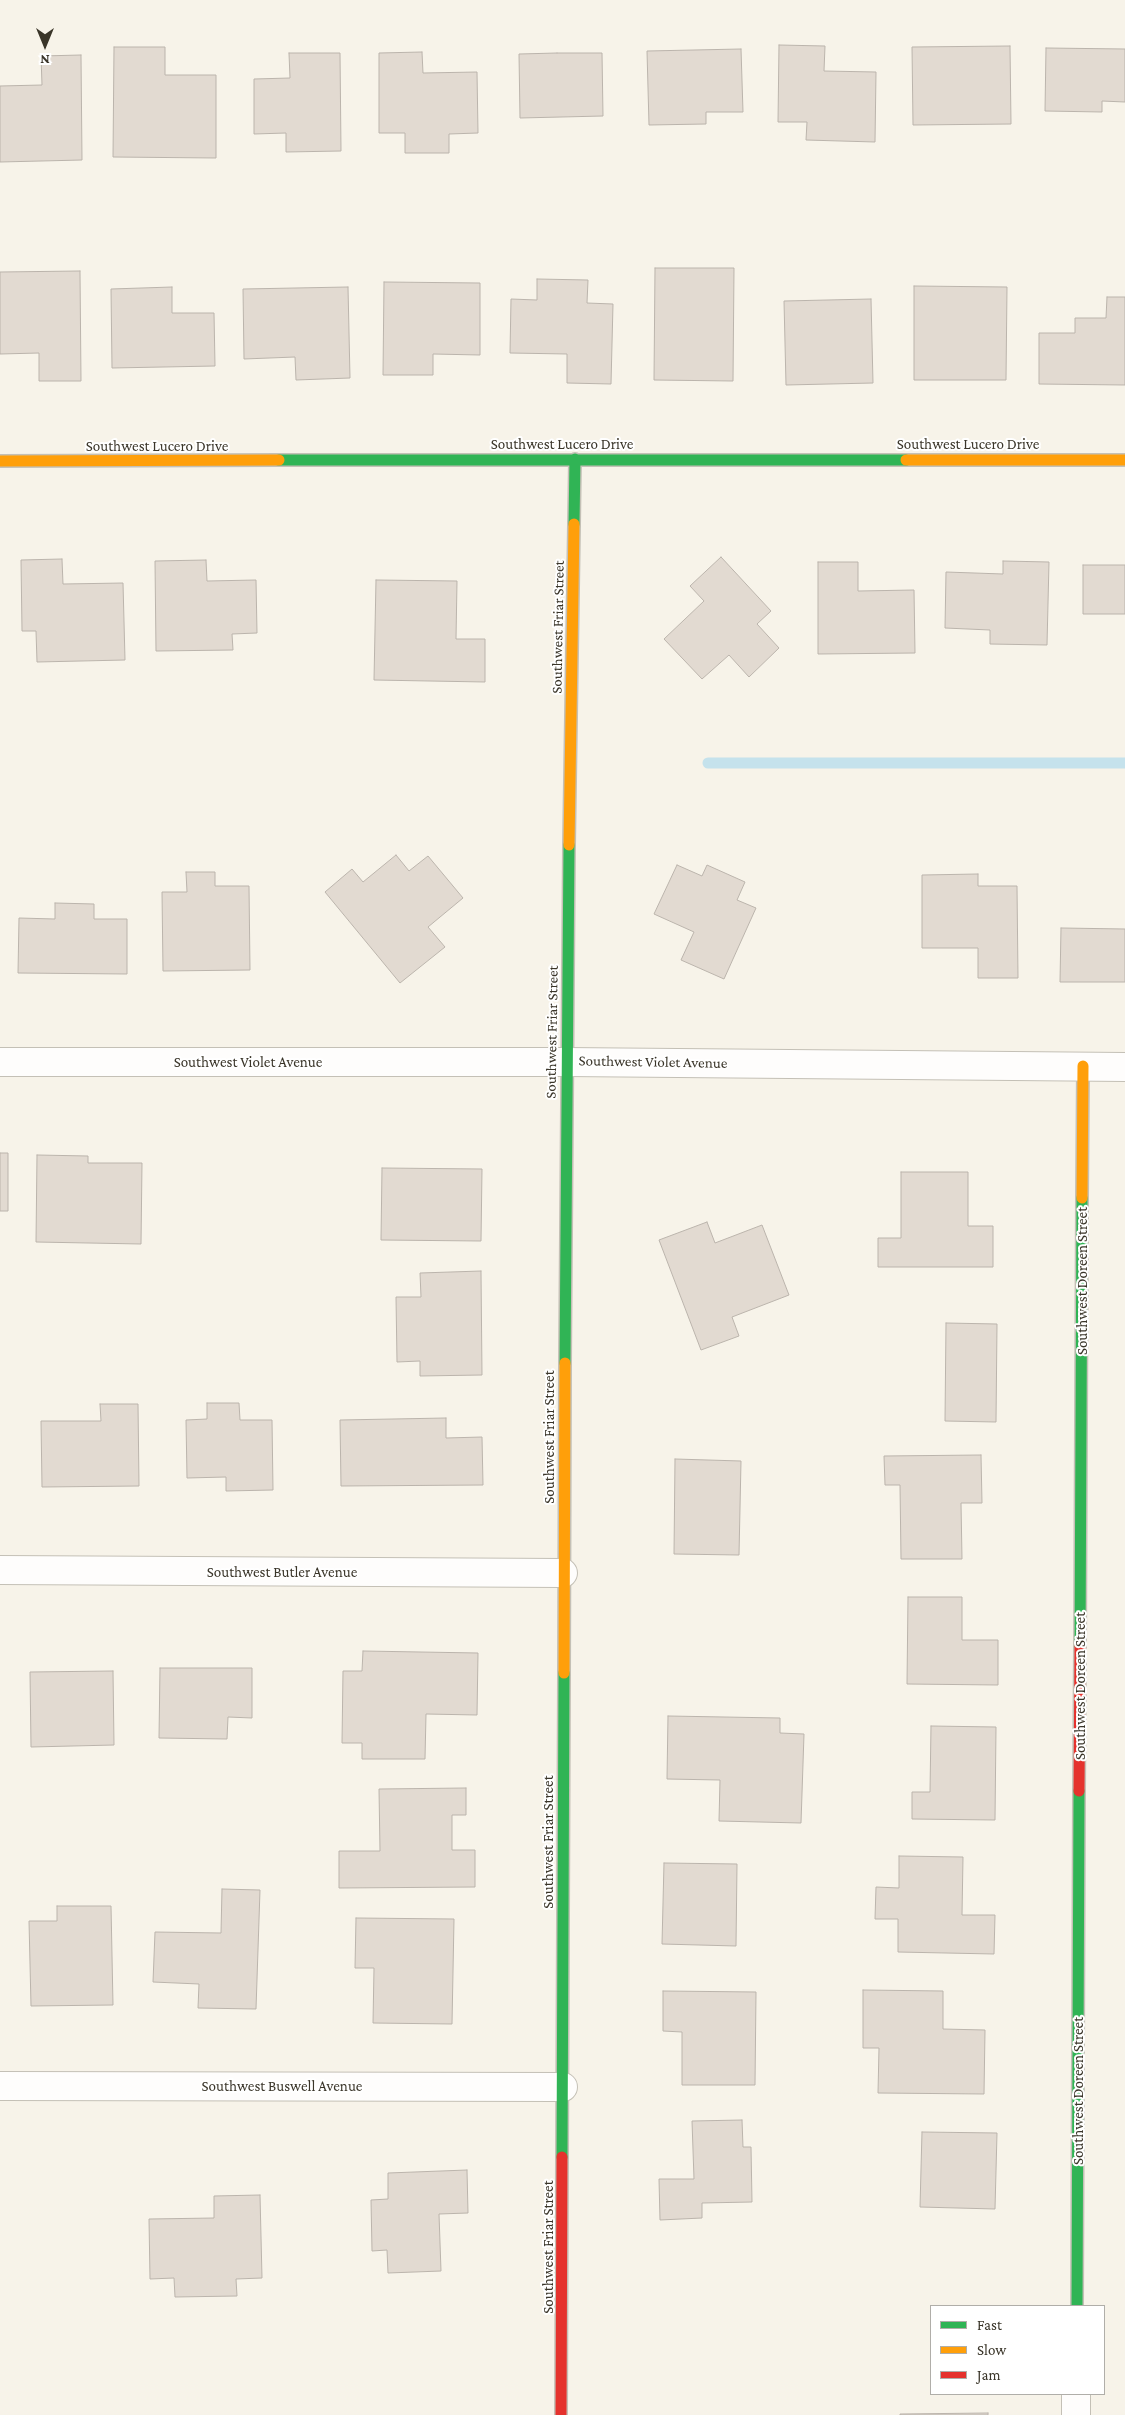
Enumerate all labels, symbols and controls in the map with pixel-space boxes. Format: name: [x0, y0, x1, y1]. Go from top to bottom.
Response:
north arrow: [20, 20, 70, 70]
text: N: [40, 52, 50, 68]
street label: Southwest Lucero Drive: [491, 435, 633, 453]
street label: Southwest Lucero Drive: [897, 435, 1039, 453]
street label: Southwest Lucero Drive: [86, 437, 228, 455]
street label: Southwest Friar Street: [548, 560, 568, 694]
street label: Southwest Friar Street: [542, 965, 562, 1099]
street label: Southwest Violet Avenue: [578, 1052, 728, 1072]
street label: Southwest Violet Avenue: [174, 1053, 322, 1071]
street label: Southwest Doreen Street: [1073, 1207, 1091, 1355]
street label: Southwest Friar Street: [540, 1370, 558, 1504]
street label: Southwest Butler Avenue: [207, 1563, 357, 1581]
street label: Southwest Doreen Street: [1071, 1612, 1089, 1760]
street label: Southwest Friar Street: [539, 1775, 557, 1909]
street label: Southwest Doreen Street: [1069, 2017, 1087, 2165]
street label: Southwest Buswell Avenue: [202, 2077, 362, 2095]
street label: Southwest Friar Street: [539, 2180, 557, 2314]
legend: [930, 2305, 1105, 2395]
text: Fast: [977, 2317, 1002, 2333]
text: Slow: [977, 2342, 1006, 2358]
text: Jam: [977, 2367, 1000, 2383]

